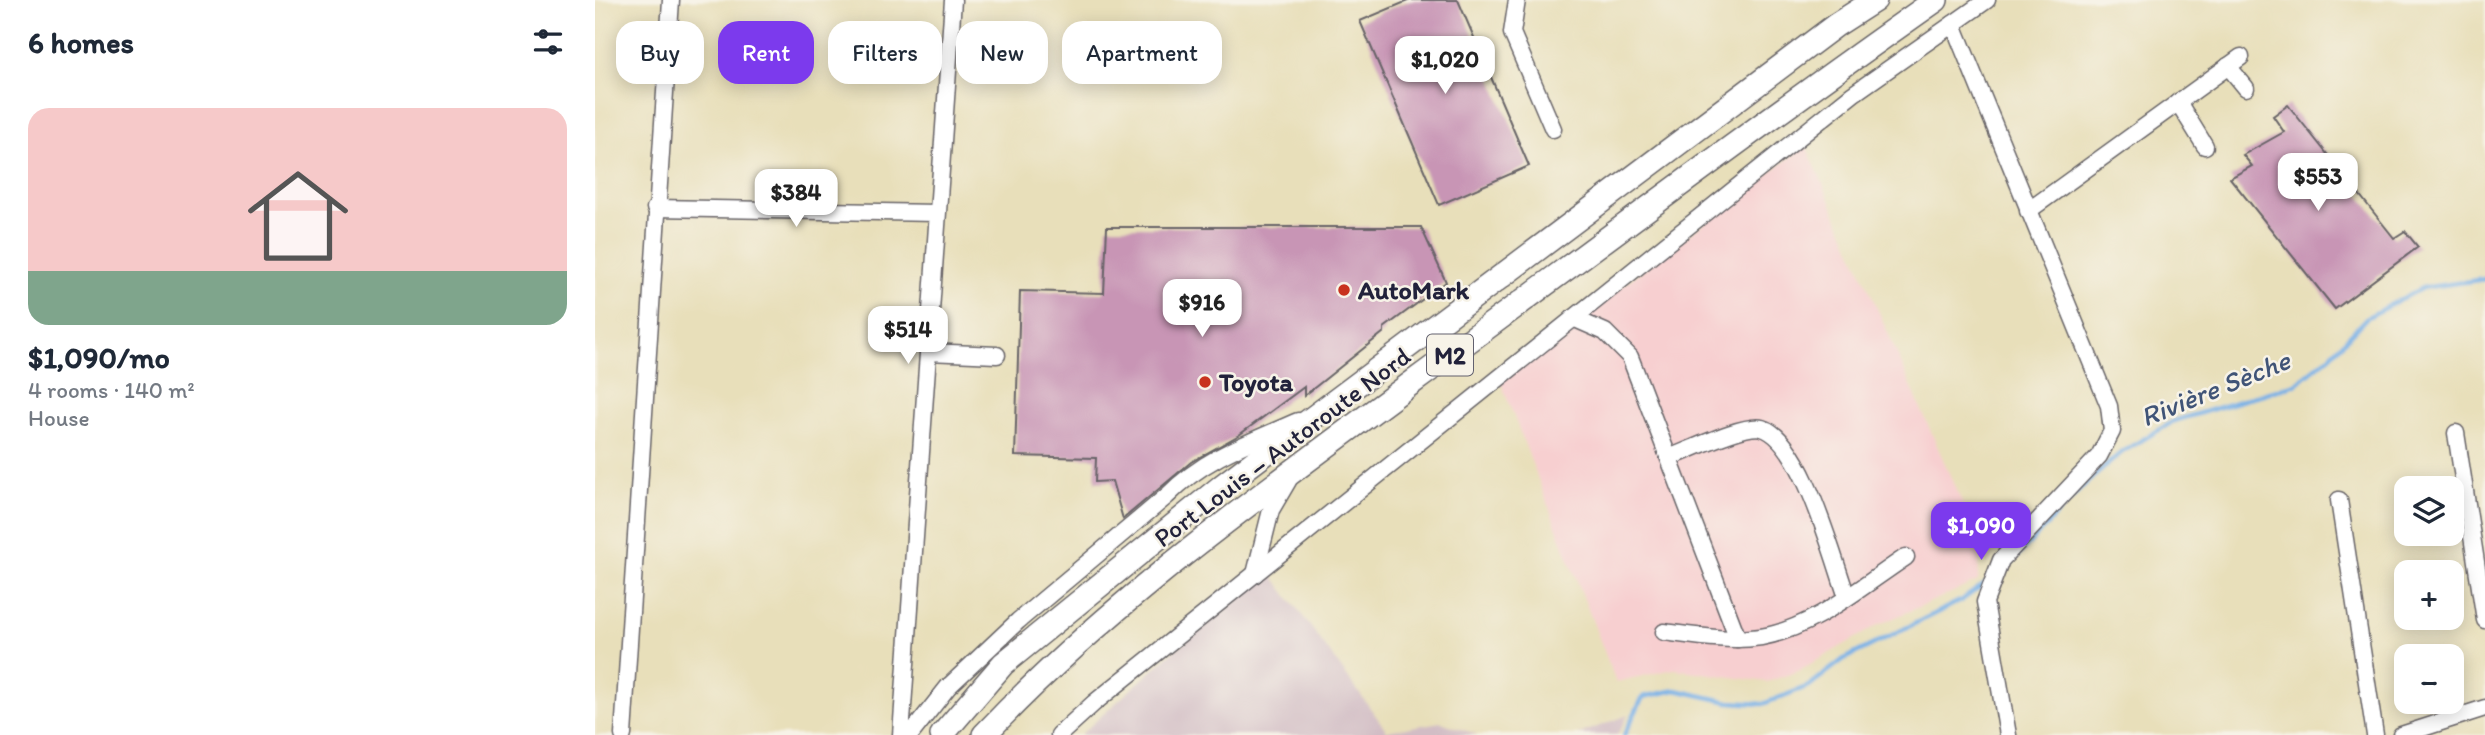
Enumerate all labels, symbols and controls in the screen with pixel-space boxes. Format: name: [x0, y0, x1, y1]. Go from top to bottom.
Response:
chip: Buy: [616, 21, 704, 84]
chip: Rent: [718, 21, 814, 84]
chip: Filters: [828, 21, 942, 84]
chip: New: [956, 21, 1048, 84]
chip: Apartment: [1062, 21, 1222, 84]
icon: filters: [529, 23, 567, 61]
text: 6 homes: [28, 24, 134, 61]
pin: $1,020: [1388, 36, 1502, 96]
text: $1,020: [1411, 45, 1479, 73]
icon: home: [235, 153, 361, 279]
pin: $553: [2277, 154, 2359, 213]
text: $553: [2294, 162, 2342, 190]
pin: $384: [755, 170, 837, 229]
text: $384: [771, 178, 821, 206]
place label: AutoMark: [1357, 274, 1470, 306]
pin: $916: [1161, 280, 1243, 339]
marker: AutoMark: [1336, 282, 1352, 298]
text: $916: [1179, 288, 1225, 316]
pin: $514: [867, 306, 949, 366]
text: $514: [884, 315, 932, 343]
road number: M2: [1427, 334, 1473, 376]
text: $1,090/mo: [28, 339, 170, 376]
street label: Port Louis – Autoroute Nord: [1147, 340, 1417, 554]
water label: Rivière Sèche: [2135, 342, 2296, 433]
place label: Toyota: [1218, 366, 1293, 398]
marker: Toyota: [1197, 374, 1213, 390]
text: 4 rooms · 140 m²: [28, 376, 195, 404]
text: House: [28, 404, 90, 432]
map controls: [2394, 476, 2464, 714]
button: layers: [2394, 476, 2464, 546]
pin: $1,090: [1924, 503, 2038, 562]
text: $1,090: [1947, 511, 2015, 539]
button: +: [2394, 560, 2464, 630]
button: −: [2394, 644, 2464, 714]

